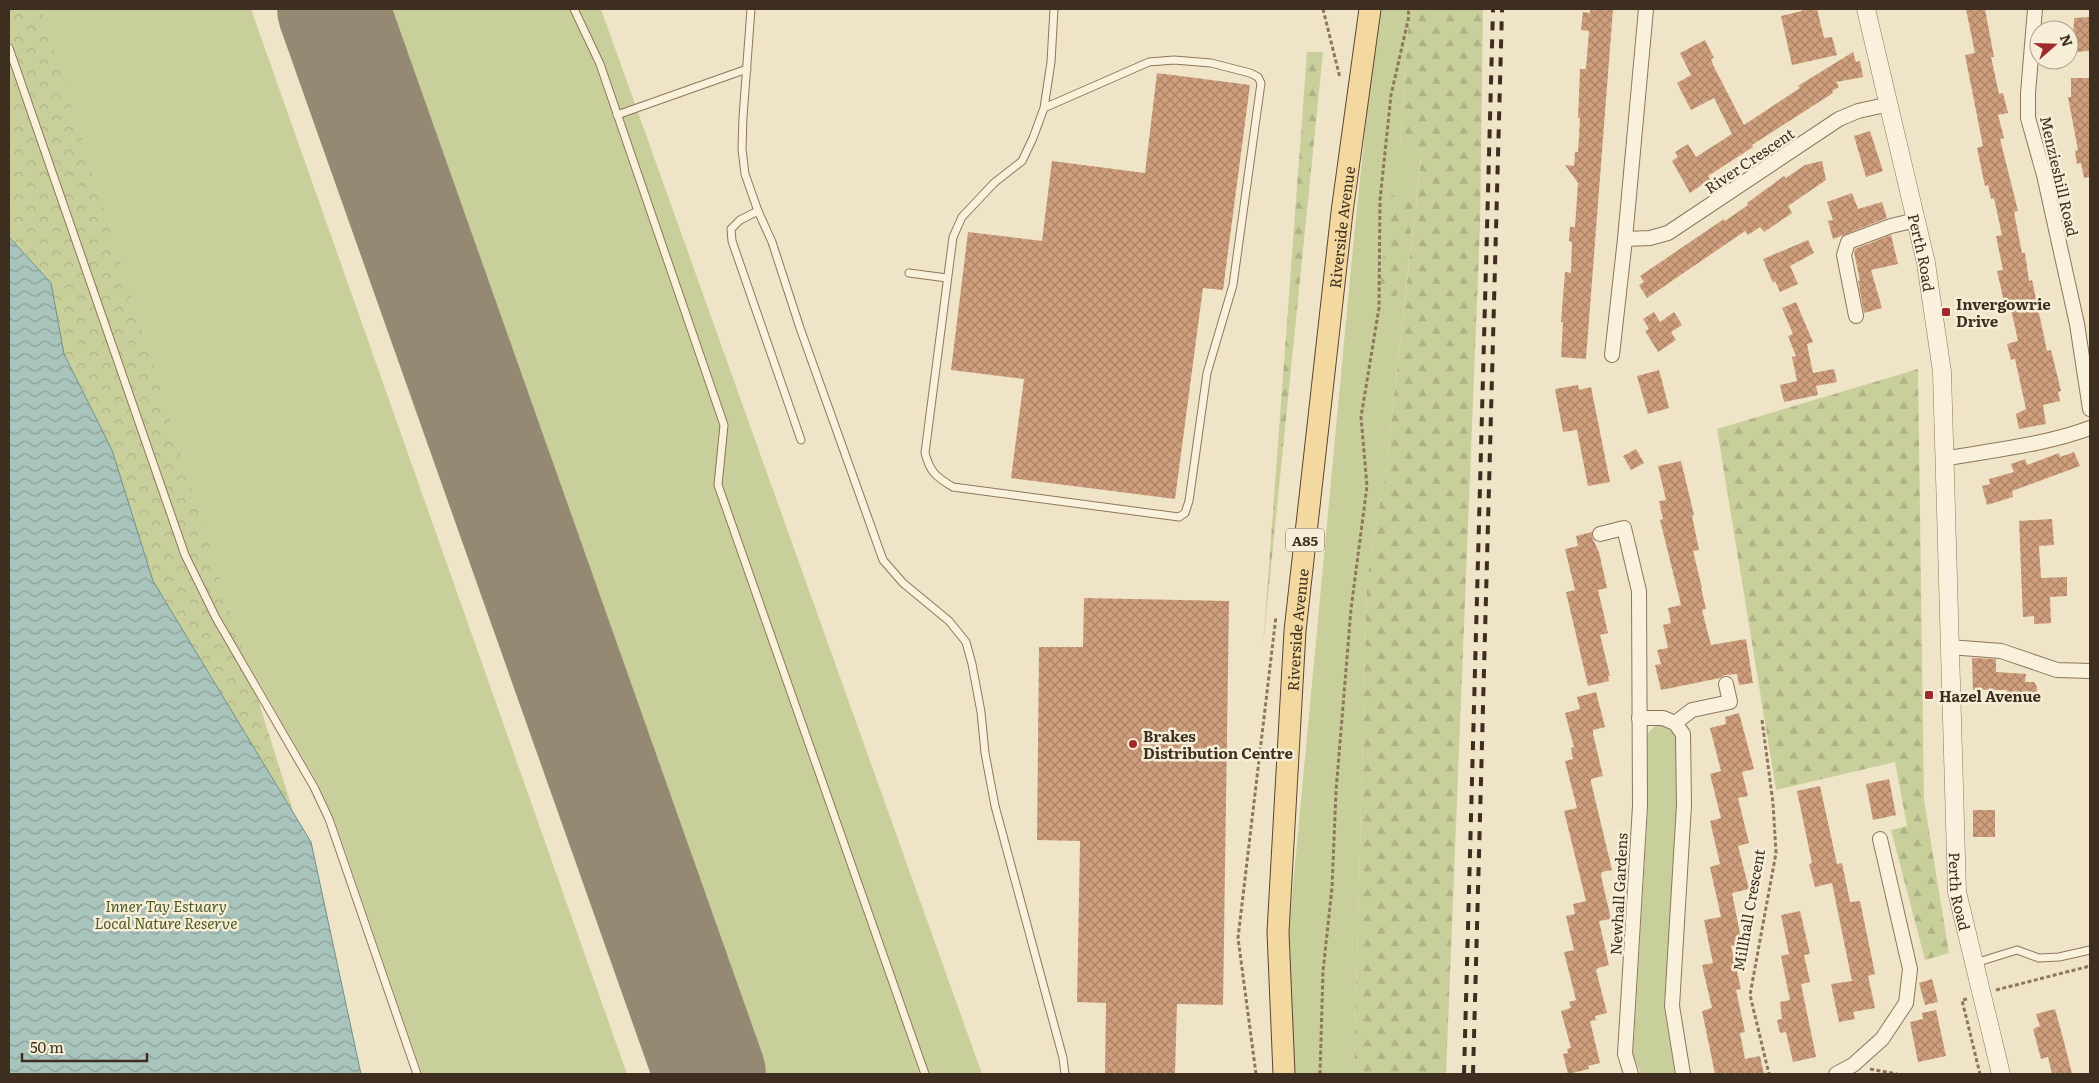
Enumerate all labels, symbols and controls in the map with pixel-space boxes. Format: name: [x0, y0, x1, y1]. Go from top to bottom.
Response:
north arrow: [2029, 20, 2079, 70]
text: N: [2056, 31, 2079, 49]
street label: Menzieshill Road: [2035, 113, 2085, 239]
street label: River Crescent: [1699, 121, 1799, 199]
street label: Riverside Avenue: [1322, 164, 1360, 290]
street label: Perth Road: [1903, 211, 1942, 293]
place label: Invergowrie Drive: [1956, 292, 2051, 332]
marker: Invergowrie Drive: [1940, 306, 1952, 318]
road number: A85: [1286, 528, 1324, 552]
street label: Riverside Avenue: [1280, 567, 1313, 692]
place label: Hazel Avenue: [1939, 684, 2041, 707]
marker: Hazel Avenue: [1923, 689, 1935, 701]
place label: Brakes Distribution Centre: [1143, 724, 1293, 764]
marker: Brakes Distribution Centre: [1127, 738, 1139, 750]
street label: Newhall Gardens: [1603, 832, 1633, 956]
street label: Millhall Crescent: [1726, 847, 1770, 973]
street label: Perth Road: [1944, 852, 1977, 933]
park label: Inner Tay Estuary Local Nature Reserve: [94, 894, 238, 934]
scale bar: [22, 1030, 148, 1062]
text: 50 m: [30, 1035, 64, 1058]

